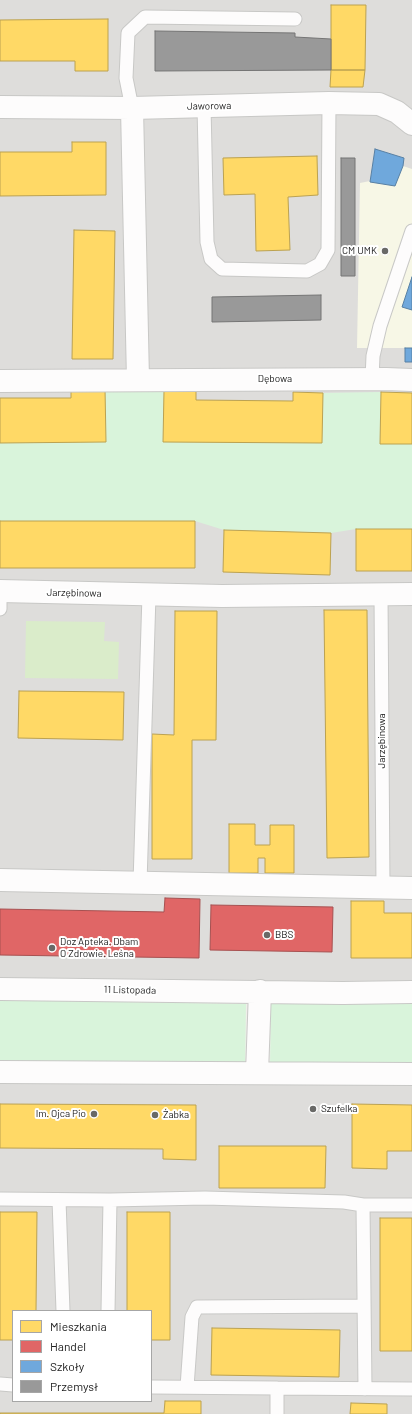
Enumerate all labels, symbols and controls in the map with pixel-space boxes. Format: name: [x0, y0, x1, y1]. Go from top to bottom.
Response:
street label: Jaworowa: [187, 100, 231, 112]
place label: CM UMK: [342, 245, 377, 257]
marker: CM UMK: [380, 246, 390, 256]
street label: Dębowa: [258, 373, 292, 385]
street label: Jarzębinowa: [46, 587, 102, 599]
street label: Jarzębinowa: [376, 713, 388, 769]
place label: BBS: [275, 929, 293, 941]
marker: BBS: [262, 930, 272, 940]
place label: Doz Apteka. Dbam O Zdrowie. Leśna: [60, 936, 138, 960]
marker: Doz Apteka. Dbam O Zdrowie. Leśna: [47, 943, 57, 953]
street label: 11 Listopada: [104, 984, 156, 996]
place label: Szufelka: [321, 1103, 357, 1115]
marker: Szufelka: [308, 1104, 318, 1114]
place label: Im. Ojca Pio: [36, 1108, 86, 1120]
marker: Im. Ojca Pio: [89, 1109, 99, 1119]
place label: Żabka: [163, 1109, 189, 1121]
marker: Żabka: [150, 1110, 160, 1120]
legend: [12, 1310, 152, 1402]
text: Mieszkania: [50, 1319, 107, 1333]
text: Handel: [50, 1339, 86, 1353]
text: Szkoły: [50, 1359, 84, 1373]
text: Przemysł: [50, 1379, 98, 1393]

